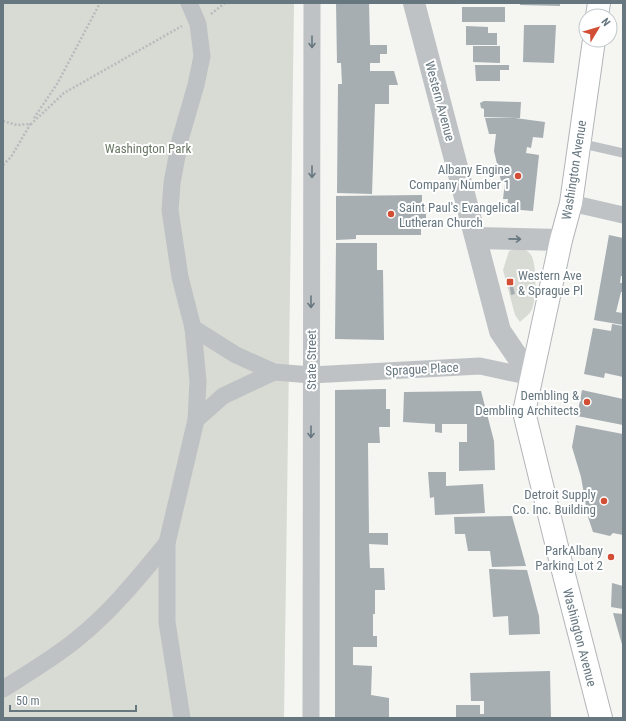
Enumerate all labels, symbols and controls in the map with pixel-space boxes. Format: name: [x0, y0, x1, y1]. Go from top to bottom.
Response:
north arrow: [578, 8, 618, 48]
text: N: [598, 15, 613, 29]
one-way arrow: [308, 35, 316, 48]
street label: Western Avenue: [422, 59, 458, 143]
street label: Washington Avenue: [559, 119, 589, 221]
park label: Washington Park: [105, 141, 191, 156]
place label: Albany Engine Company Number 1: [409, 162, 510, 192]
one-way arrow: [308, 165, 316, 178]
marker: Albany Engine Company Number 1: [513, 171, 523, 181]
place label: Saint Paul's Evangelical Lutheran Church: [399, 200, 519, 230]
marker: Saint Paul's Evangelical Lutheran Church: [386, 209, 396, 219]
one-way arrow: [508, 235, 521, 243]
place label: Western Ave & Sprague Pl: [518, 268, 583, 298]
marker: Western Ave & Sprague Pl: [505, 277, 515, 287]
one-way arrow: [307, 295, 315, 308]
street label: State Street: [304, 330, 319, 390]
street label: Sprague Place: [385, 360, 459, 378]
place label: Dembling & Dembling Architects: [475, 388, 579, 418]
marker: Dembling & Dembling Architects: [582, 397, 592, 407]
one-way arrow: [307, 425, 315, 438]
place label: Detroit Supply Co. Inc. Building: [512, 487, 597, 517]
marker: Detroit Supply Co. Inc. Building: [599, 496, 609, 506]
place label: ParkAlbany Parking Lot 2: [535, 543, 604, 573]
marker: ParkAlbany Parking Lot 2: [606, 552, 616, 562]
street label: Washington Avenue: [560, 587, 600, 688]
scale bar: [10, 687, 136, 713]
text: 50 m: [16, 694, 40, 708]

